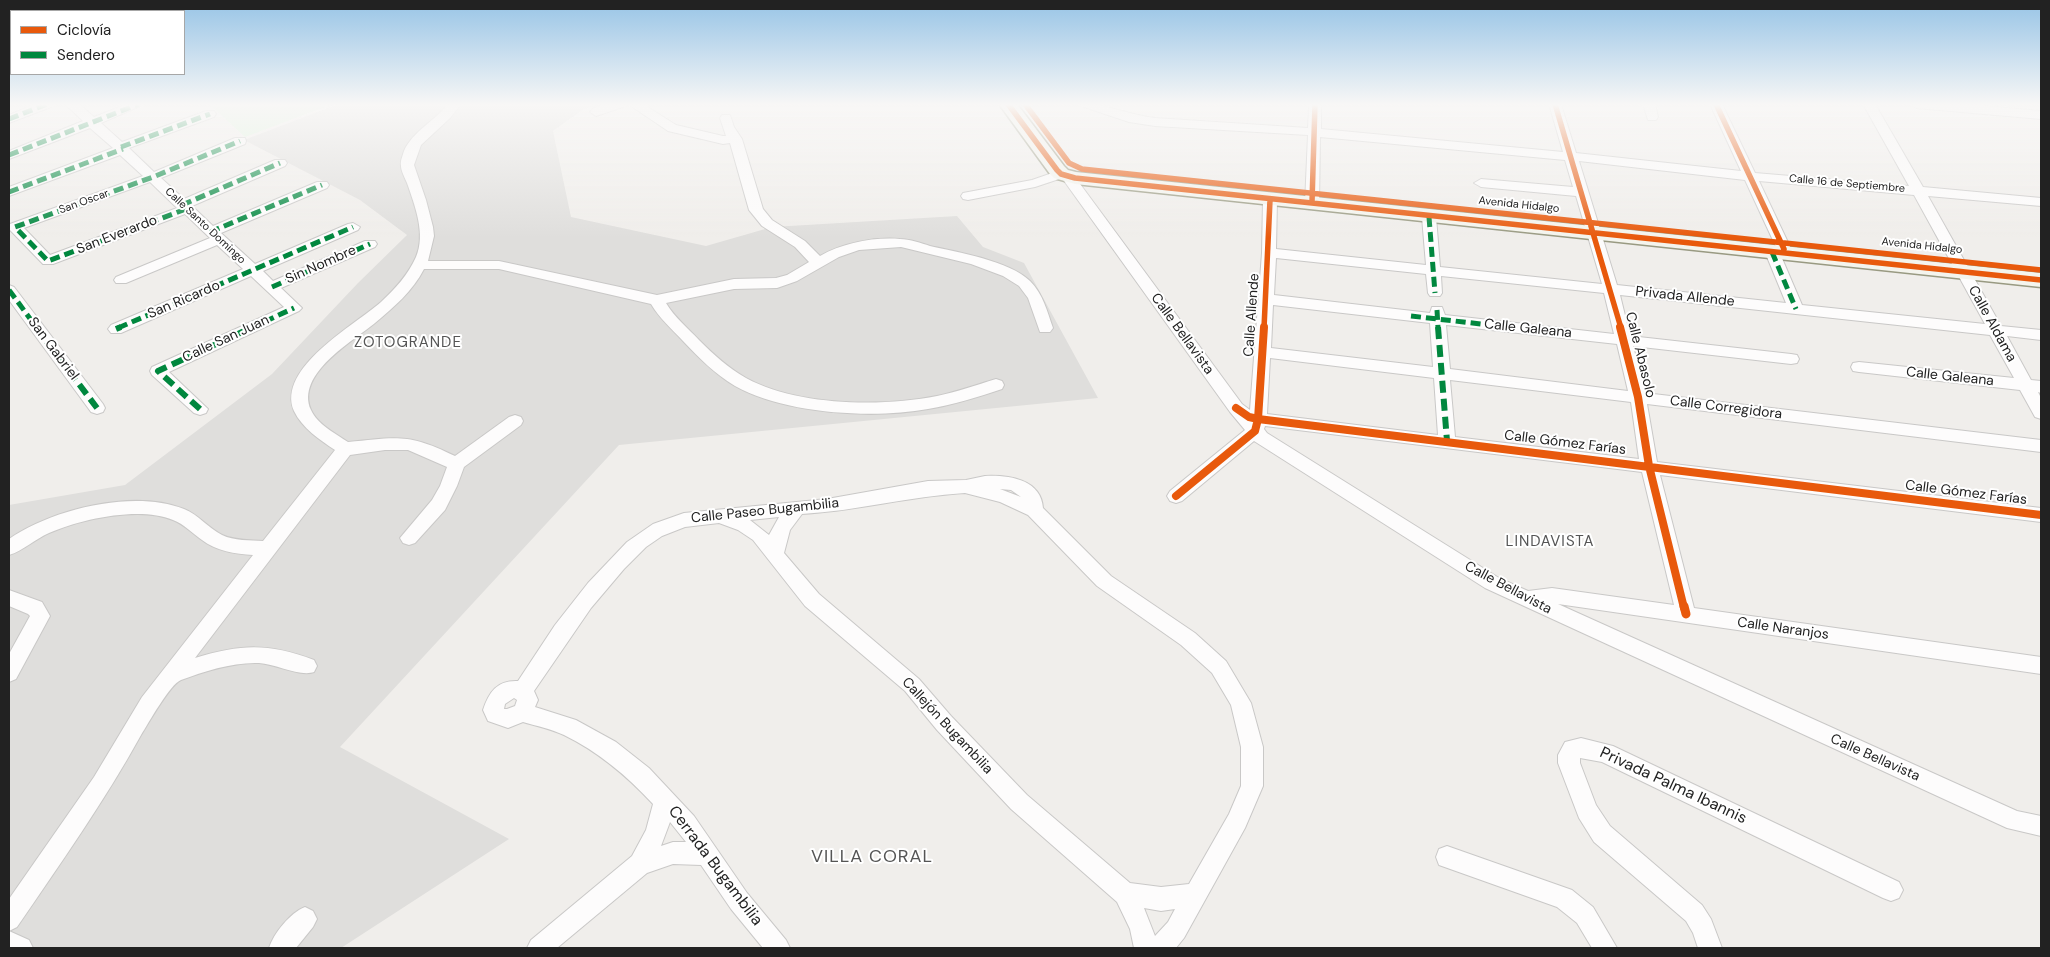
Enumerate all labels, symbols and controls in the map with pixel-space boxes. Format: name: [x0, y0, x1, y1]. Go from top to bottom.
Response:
legend: [10, 10, 185, 75]
text: Ciclovía: [57, 20, 111, 40]
text: Sendero: [57, 45, 115, 65]
street label: Calle 16 de Septiembre: [1788, 172, 1906, 196]
street label: Calle Santo Domingo: [162, 185, 248, 267]
street label: San Oscar: [57, 187, 111, 217]
street label: Avenida Hidalgo: [1478, 194, 1560, 216]
street label: San Everardo: [74, 212, 160, 258]
street label: Avenida Hidalgo: [1881, 235, 1963, 257]
street label: Sin Nombre: [283, 242, 359, 288]
street label: Calle Allende: [1241, 273, 1263, 357]
street label: San Ricardo: [145, 277, 223, 323]
street label: Privada Allende: [1635, 283, 1735, 311]
street label: Calle Aldama: [1964, 283, 2020, 365]
street label: Calle Bellavista: [1147, 290, 1217, 378]
street label: Calle Abasolo: [1621, 310, 1659, 400]
street label: Calle San Juan: [180, 312, 272, 366]
street label: San Gabriel: [24, 314, 82, 384]
street label: Calle Galeana: [1483, 316, 1573, 342]
district label: ZOTOGRANDE: [353, 334, 463, 352]
street label: Calle Galeana: [1905, 364, 1995, 390]
street label: Calle Corregidora: [1669, 393, 1783, 423]
street label: Calle Gómez Farías: [1503, 427, 1627, 459]
street label: Calle Gómez Farías: [1904, 477, 2028, 509]
street label: Calle Paseo Bugambilia: [690, 495, 840, 527]
district label: LINDAVISTA: [1504, 533, 1596, 551]
street label: Calle Bellavista: [1462, 558, 1554, 618]
street label: Calle Naranjos: [1736, 614, 1830, 644]
street label: Callejón Bugambilia: [898, 674, 996, 778]
street label: Calle Bellavista: [1828, 731, 1922, 785]
street label: Privada Palma Ibannis: [1596, 744, 1750, 828]
street label: Cerrada Bugambilia: [664, 802, 766, 930]
district label: VILLA CORAL: [810, 846, 934, 868]

